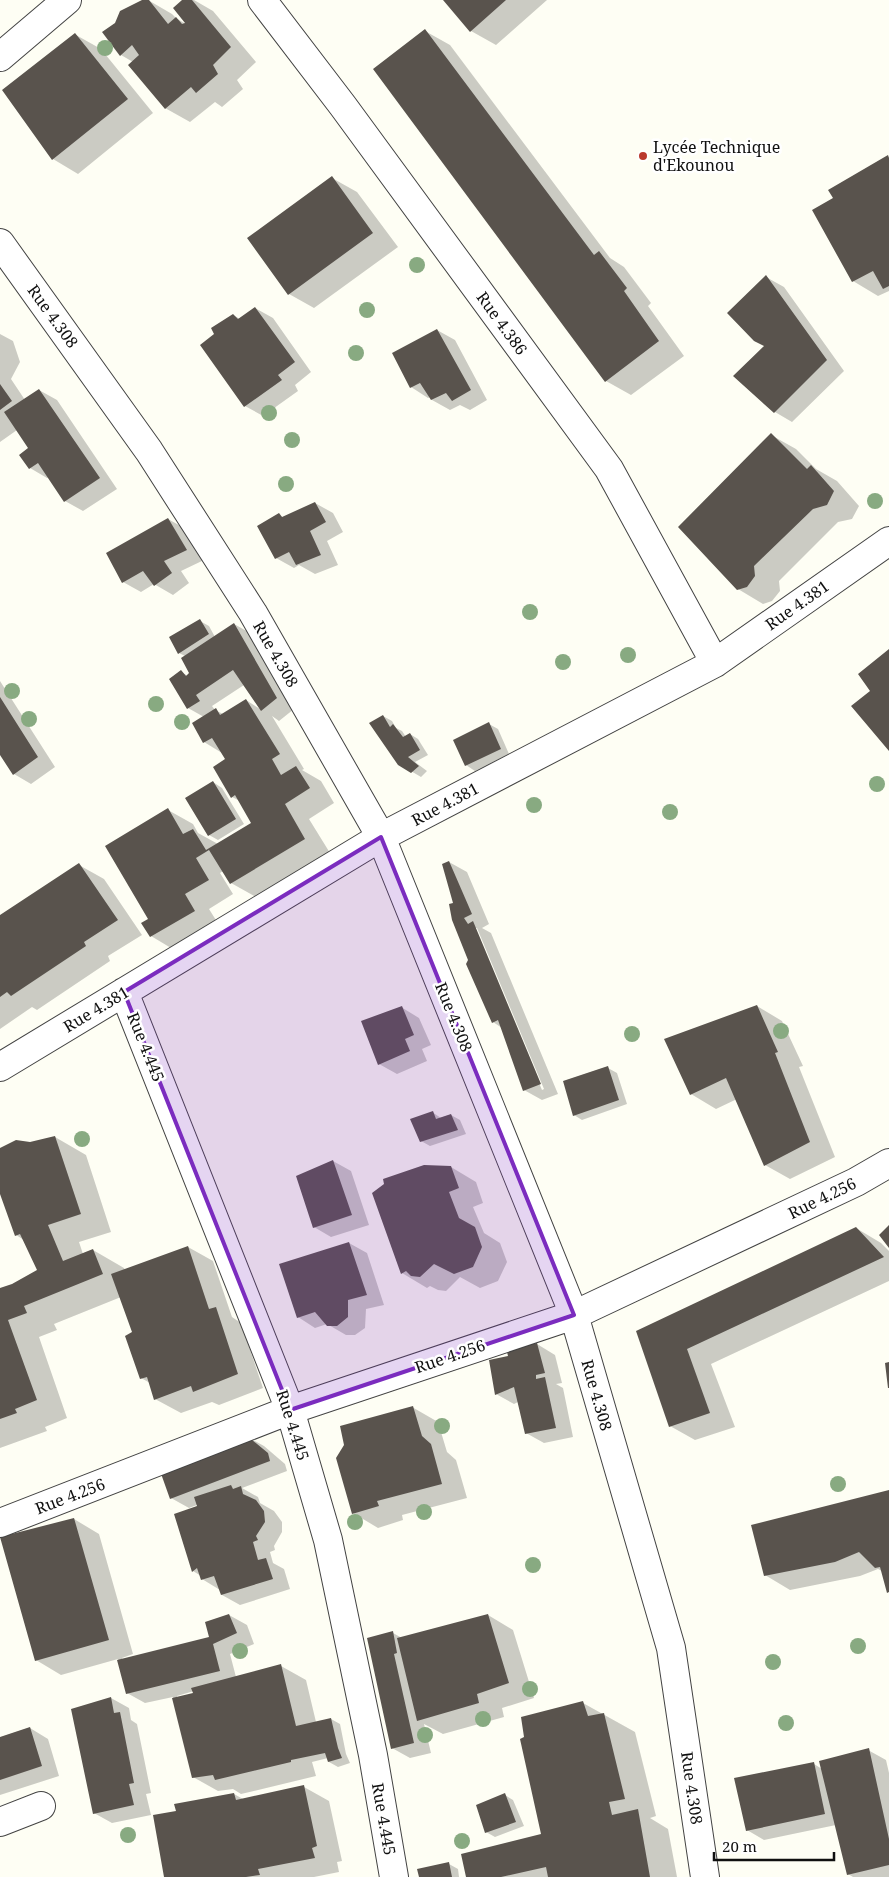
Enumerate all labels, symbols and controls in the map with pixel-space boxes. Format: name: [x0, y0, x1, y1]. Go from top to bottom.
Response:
place label: Lycée Technique d'Ekounou: [653, 136, 780, 176]
marker: Lycée Technique d'Ekounou: [637, 150, 649, 162]
street label: Rue 4.308: [23, 280, 83, 352]
street label: Rue 4.386: [472, 287, 532, 359]
street label: Rue 4.381: [761, 575, 833, 635]
street label: Rue 4.308: [248, 617, 304, 691]
street label: Rue 4.381: [408, 777, 482, 831]
street label: Rue 4.308: [430, 979, 478, 1055]
street label: Rue 4.381: [59, 981, 133, 1037]
street label: Rue 4.445: [122, 1009, 170, 1085]
street label: Rue 4.256: [784, 1172, 860, 1224]
street label: Rue 4.256: [412, 1334, 488, 1378]
street label: Rue 4.308: [576, 1357, 618, 1433]
street label: Rue 4.445: [271, 1387, 315, 1463]
street label: Rue 4.256: [32, 1473, 108, 1519]
street label: Rue 4.308: [676, 1750, 708, 1826]
street label: Rue 4.445: [367, 1781, 401, 1857]
scale bar: [714, 1830, 834, 1862]
text: 20 m: [722, 1836, 757, 1856]

